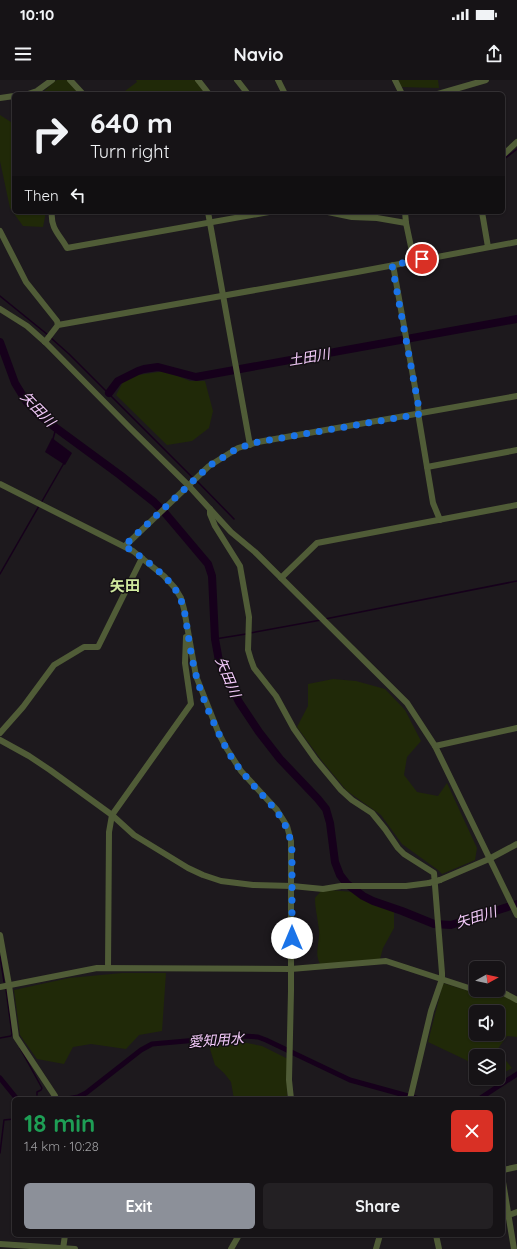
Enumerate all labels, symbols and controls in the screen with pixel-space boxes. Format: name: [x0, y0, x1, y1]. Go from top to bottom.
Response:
text: 10:10: [20, 5, 54, 24]
icon: menu: [12, 43, 34, 65]
text: Navio: [234, 43, 283, 66]
icon: share: [483, 43, 505, 65]
text: 640 m: [90, 105, 173, 140]
icon: right: [24, 108, 76, 160]
text: Turn right: [90, 140, 170, 163]
icon: left: [67, 184, 89, 206]
text: Then: [24, 186, 59, 205]
pin: [405, 242, 439, 276]
icon: arrive: [411, 248, 433, 270]
water label: 土田川: [287, 344, 333, 370]
water label: 矢田川: [17, 388, 60, 432]
district label: 矢田: [110, 576, 140, 595]
water label: 矢田川: [212, 654, 245, 702]
water label: 矢田川: [453, 902, 501, 932]
position arrow: [271, 917, 313, 959]
north arrow: [469, 961, 505, 997]
map controls: [469, 961, 505, 1085]
button: sound: [469, 1005, 505, 1041]
water label: 愛知用水: [187, 1029, 247, 1051]
button: layers: [469, 1049, 505, 1085]
text: 18 min: [24, 1108, 95, 1138]
button: close: [451, 1110, 493, 1152]
text: 1.4 km · 10:28: [24, 1138, 99, 1154]
button: Exit: [24, 1183, 255, 1229]
button: Share: [263, 1183, 493, 1229]

